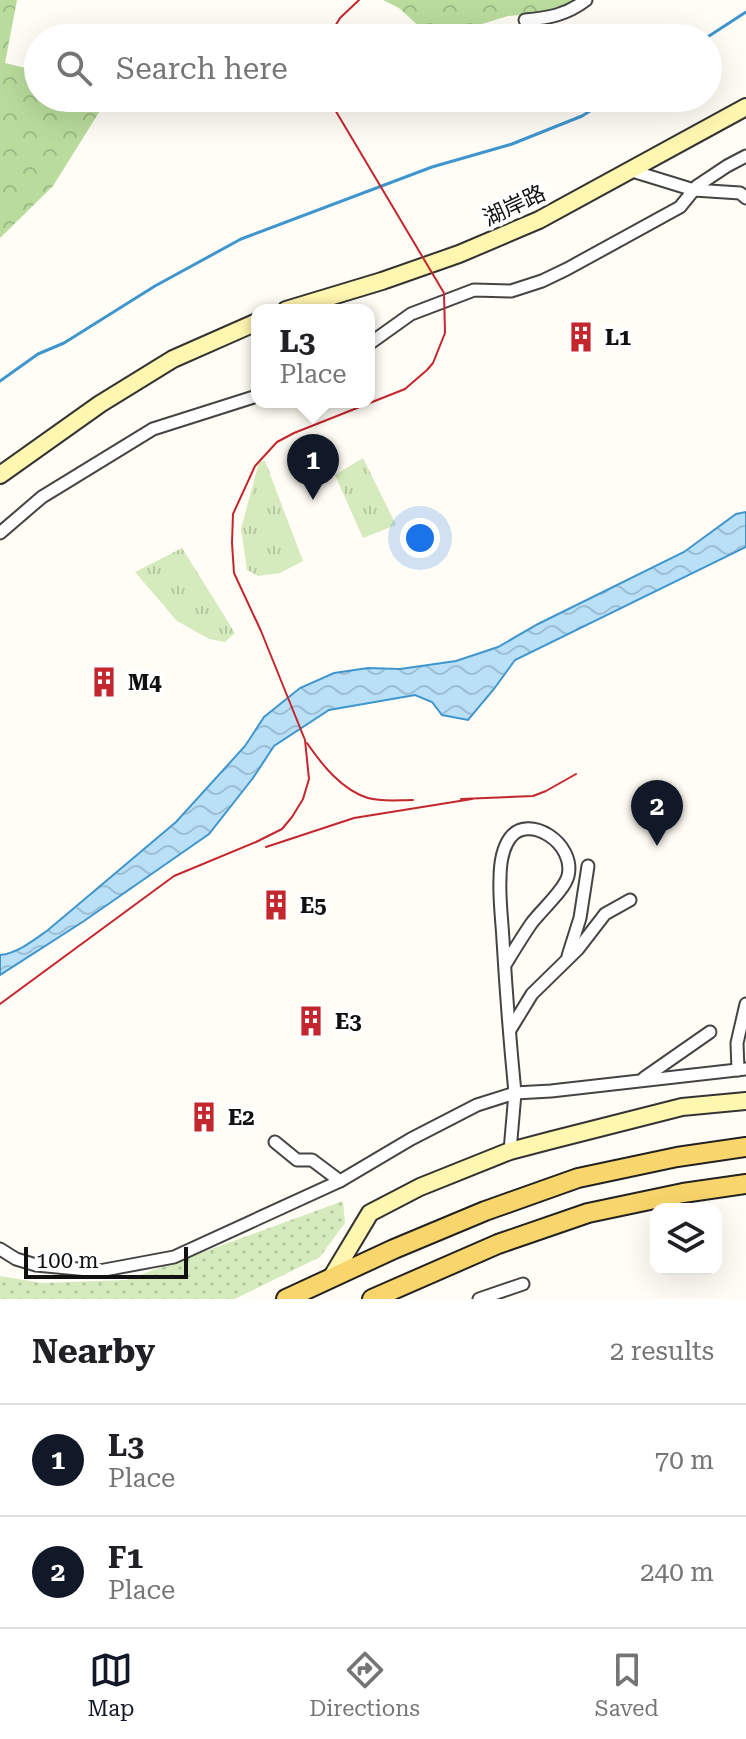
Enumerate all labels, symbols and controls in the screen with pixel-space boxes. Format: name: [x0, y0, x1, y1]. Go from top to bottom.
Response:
search box: [24, 24, 722, 112]
icon: search: [52, 46, 96, 90]
text: Search here: [116, 51, 288, 86]
street label: 湖岸路: [479, 180, 549, 231]
popup: [251, 304, 375, 408]
building icon: L1: [564, 320, 598, 354]
text: L3: [279, 324, 315, 359]
place label: L1: [605, 325, 631, 350]
text: Place: [279, 359, 347, 389]
pin: 1: [287, 434, 339, 500]
your location: [400, 518, 440, 558]
building icon: M4: [87, 665, 121, 699]
place label: M4: [128, 670, 162, 695]
pin: 2: [631, 780, 683, 846]
building icon: E5: [259, 888, 293, 922]
place label: E5: [300, 893, 327, 918]
building icon: E3: [294, 1004, 328, 1038]
place label: E3: [335, 1009, 362, 1034]
building icon: E2: [187, 1100, 221, 1134]
place label: E2: [228, 1105, 255, 1130]
map controls: [650, 1203, 722, 1275]
button: layers: [650, 1203, 722, 1275]
scale bar: [24, 1243, 188, 1279]
text: 100 m: [36, 1248, 99, 1273]
text: Nearby: [32, 1331, 155, 1371]
text: 2 results: [610, 1336, 714, 1366]
text: L3: [108, 1428, 144, 1463]
text: 1: [51, 1445, 65, 1475]
text: 70 m: [655, 1445, 714, 1475]
text: Place: [108, 1463, 175, 1493]
text: F1: [108, 1540, 143, 1575]
text: 2: [51, 1557, 65, 1587]
text: 240 m: [640, 1557, 714, 1587]
text: Place: [108, 1575, 175, 1605]
tab: Map: [87, 1648, 134, 1721]
tab: Directions: [309, 1648, 420, 1721]
tab: Saved: [595, 1648, 659, 1721]

